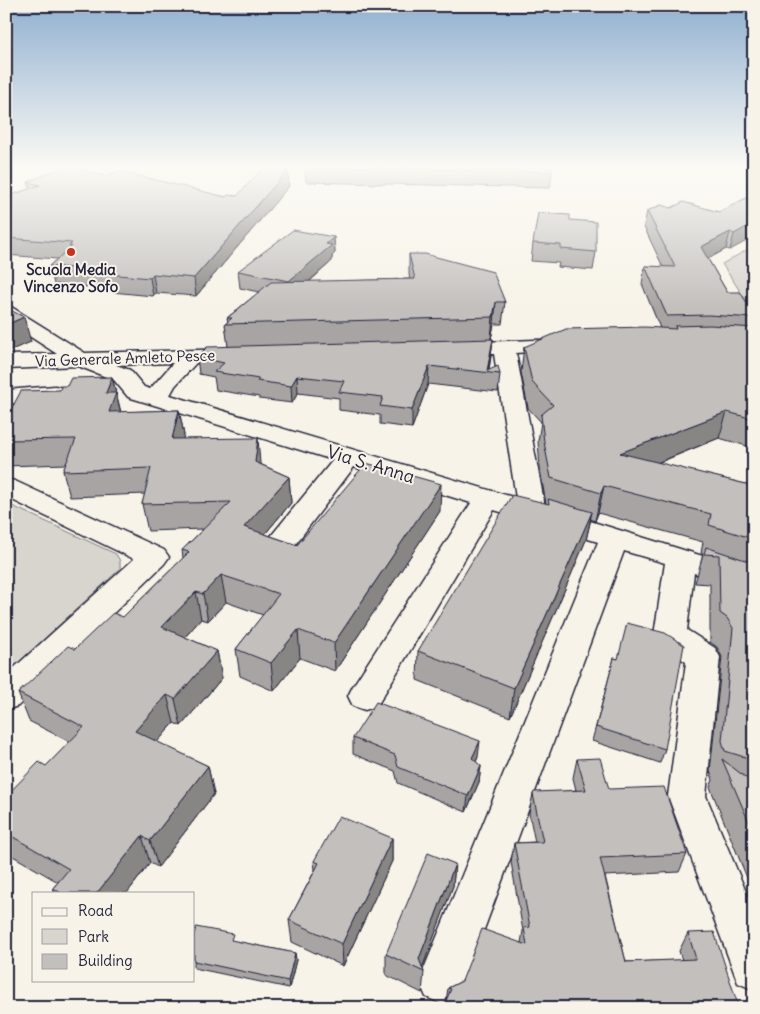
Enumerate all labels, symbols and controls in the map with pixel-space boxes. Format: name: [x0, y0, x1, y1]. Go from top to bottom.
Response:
marker: Scuola Media Vincenzo Sofo: [65, 246, 77, 258]
place label: Scuola Media Vincenzo Sofo: [24, 260, 119, 296]
street label: Via Generale Amleto Pesce: [35, 345, 215, 371]
street label: Via S. Anna: [324, 440, 418, 488]
legend: [32, 892, 195, 982]
text: Road: [78, 901, 113, 920]
text: Park: [78, 927, 109, 946]
text: Building: [78, 951, 133, 970]

